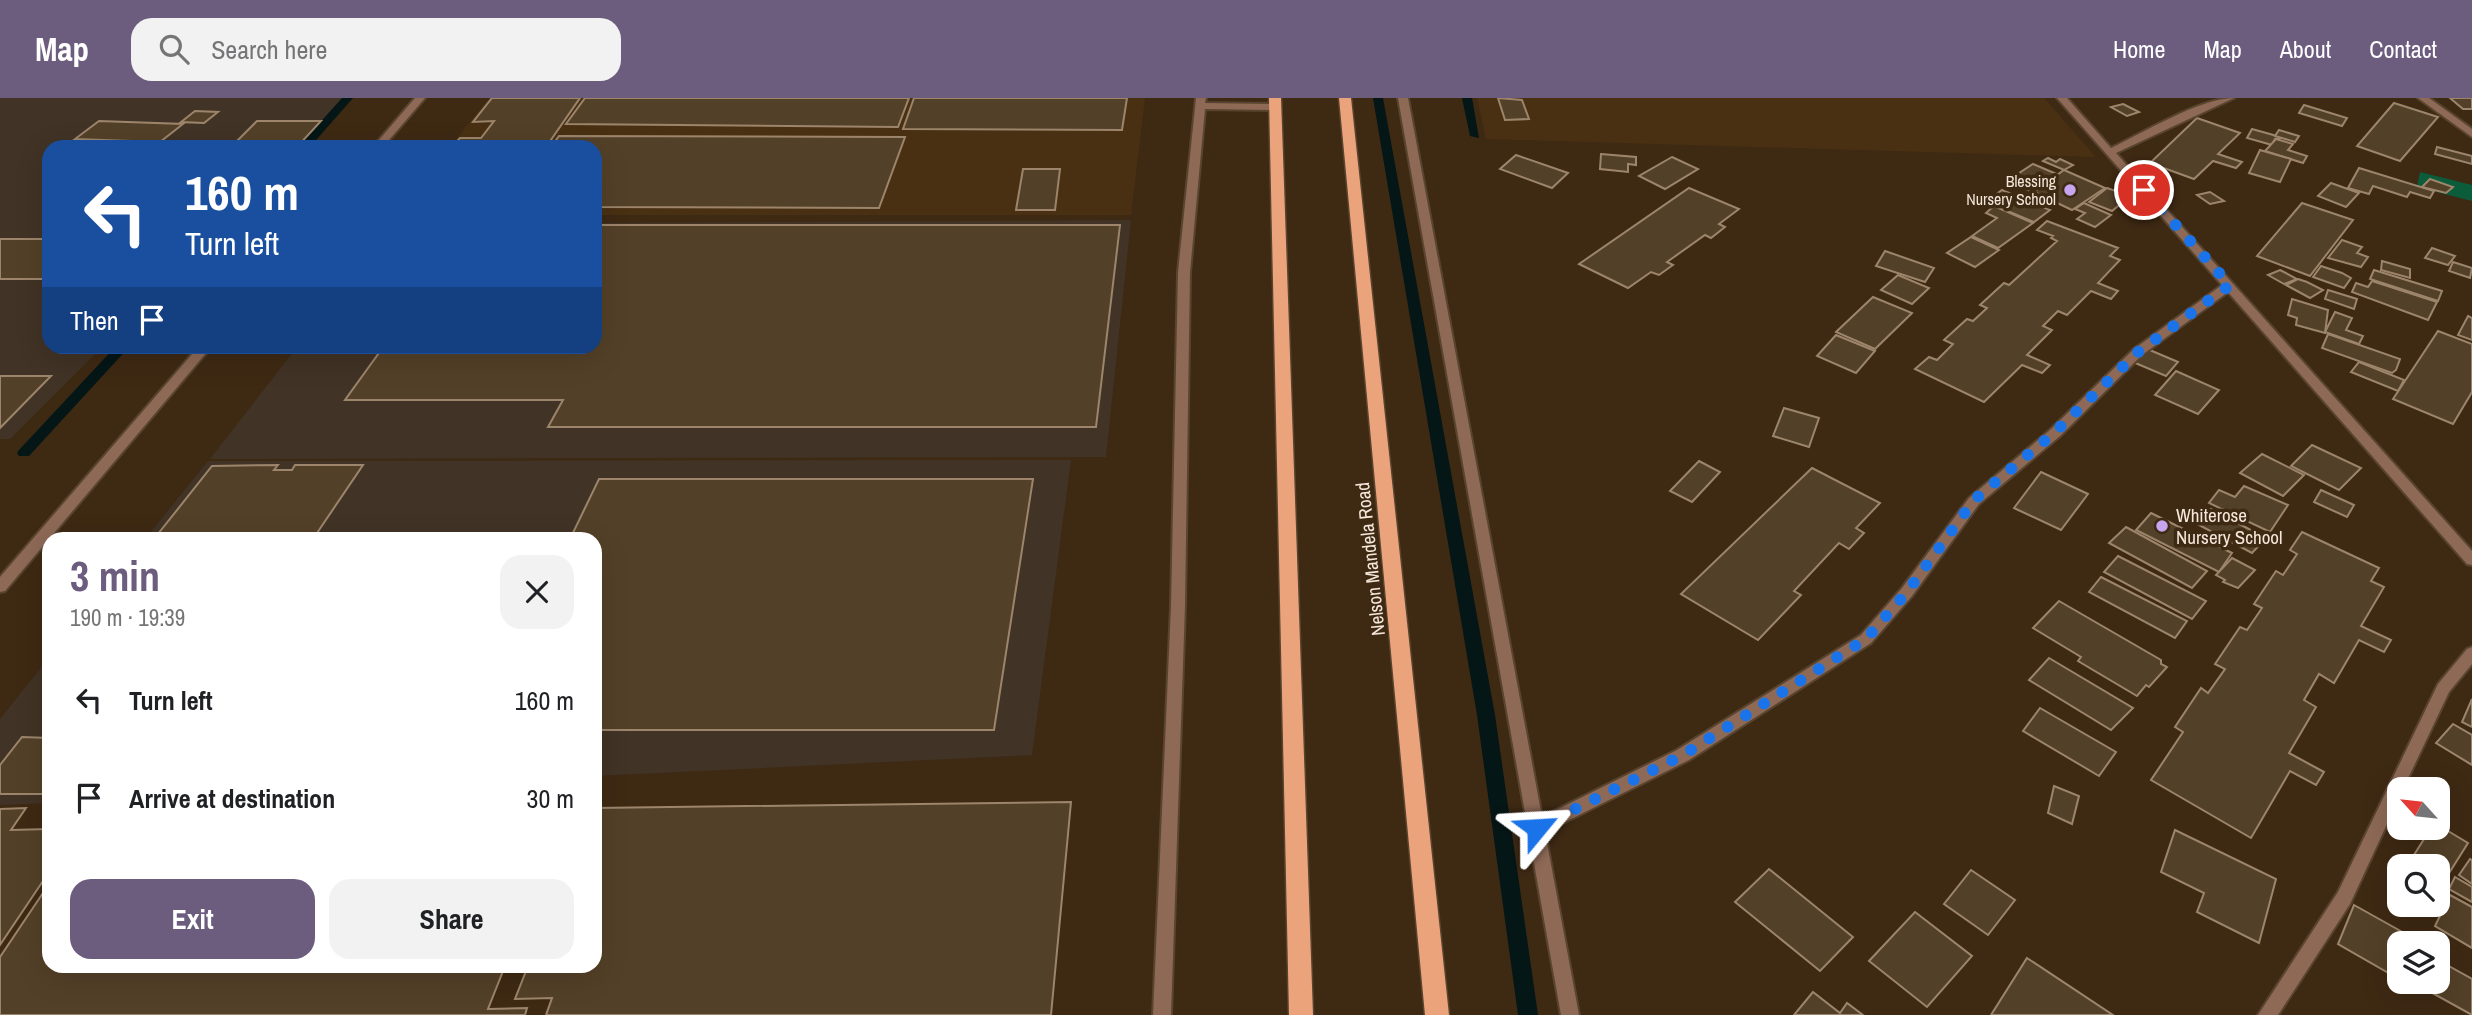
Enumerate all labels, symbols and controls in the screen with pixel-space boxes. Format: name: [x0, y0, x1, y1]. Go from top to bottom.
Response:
search box: [131, 18, 621, 81]
text: Map: [35, 27, 89, 71]
icon: search: [155, 30, 193, 68]
text: Search here: [211, 32, 327, 67]
text: Home: [2113, 33, 2165, 65]
text: Map: [2203, 33, 2242, 65]
text: About: [2280, 33, 2331, 65]
text: Contact: [2369, 33, 2437, 65]
text: 160 m: [185, 159, 299, 225]
pin: [2114, 160, 2174, 220]
icon: left: [70, 168, 161, 259]
place label: Blessing Nursery School: [1966, 170, 2057, 210]
icon: arrive: [2125, 171, 2163, 209]
marker: Blessing Nursery School: [2062, 182, 2078, 198]
text: Turn left: [185, 222, 279, 265]
icon: arrive: [133, 301, 171, 339]
text: Then: [70, 303, 119, 338]
street label: Nelson Mandela Road: [1349, 481, 1391, 637]
place label: Whiterose Nursery School: [2176, 502, 2283, 550]
marker: Whiterose Nursery School: [2154, 518, 2170, 534]
text: 3 min: [70, 548, 160, 604]
button: close: [500, 555, 574, 629]
text: 190 m · 19:39: [70, 602, 185, 633]
icon: left: [70, 681, 108, 719]
text: Turn left: [129, 683, 213, 718]
text: 160 m: [515, 683, 574, 718]
north arrow: [2387, 777, 2450, 840]
map controls: [2387, 777, 2450, 994]
icon: arrive: [70, 779, 108, 817]
text: Arrive at destination: [129, 781, 335, 816]
text: 30 m: [527, 781, 574, 816]
position arrow: [1500, 791, 1574, 865]
button: search: [2387, 854, 2450, 917]
button: Exit: [70, 879, 315, 959]
button: Share: [329, 879, 574, 959]
button: layers: [2387, 931, 2450, 994]

